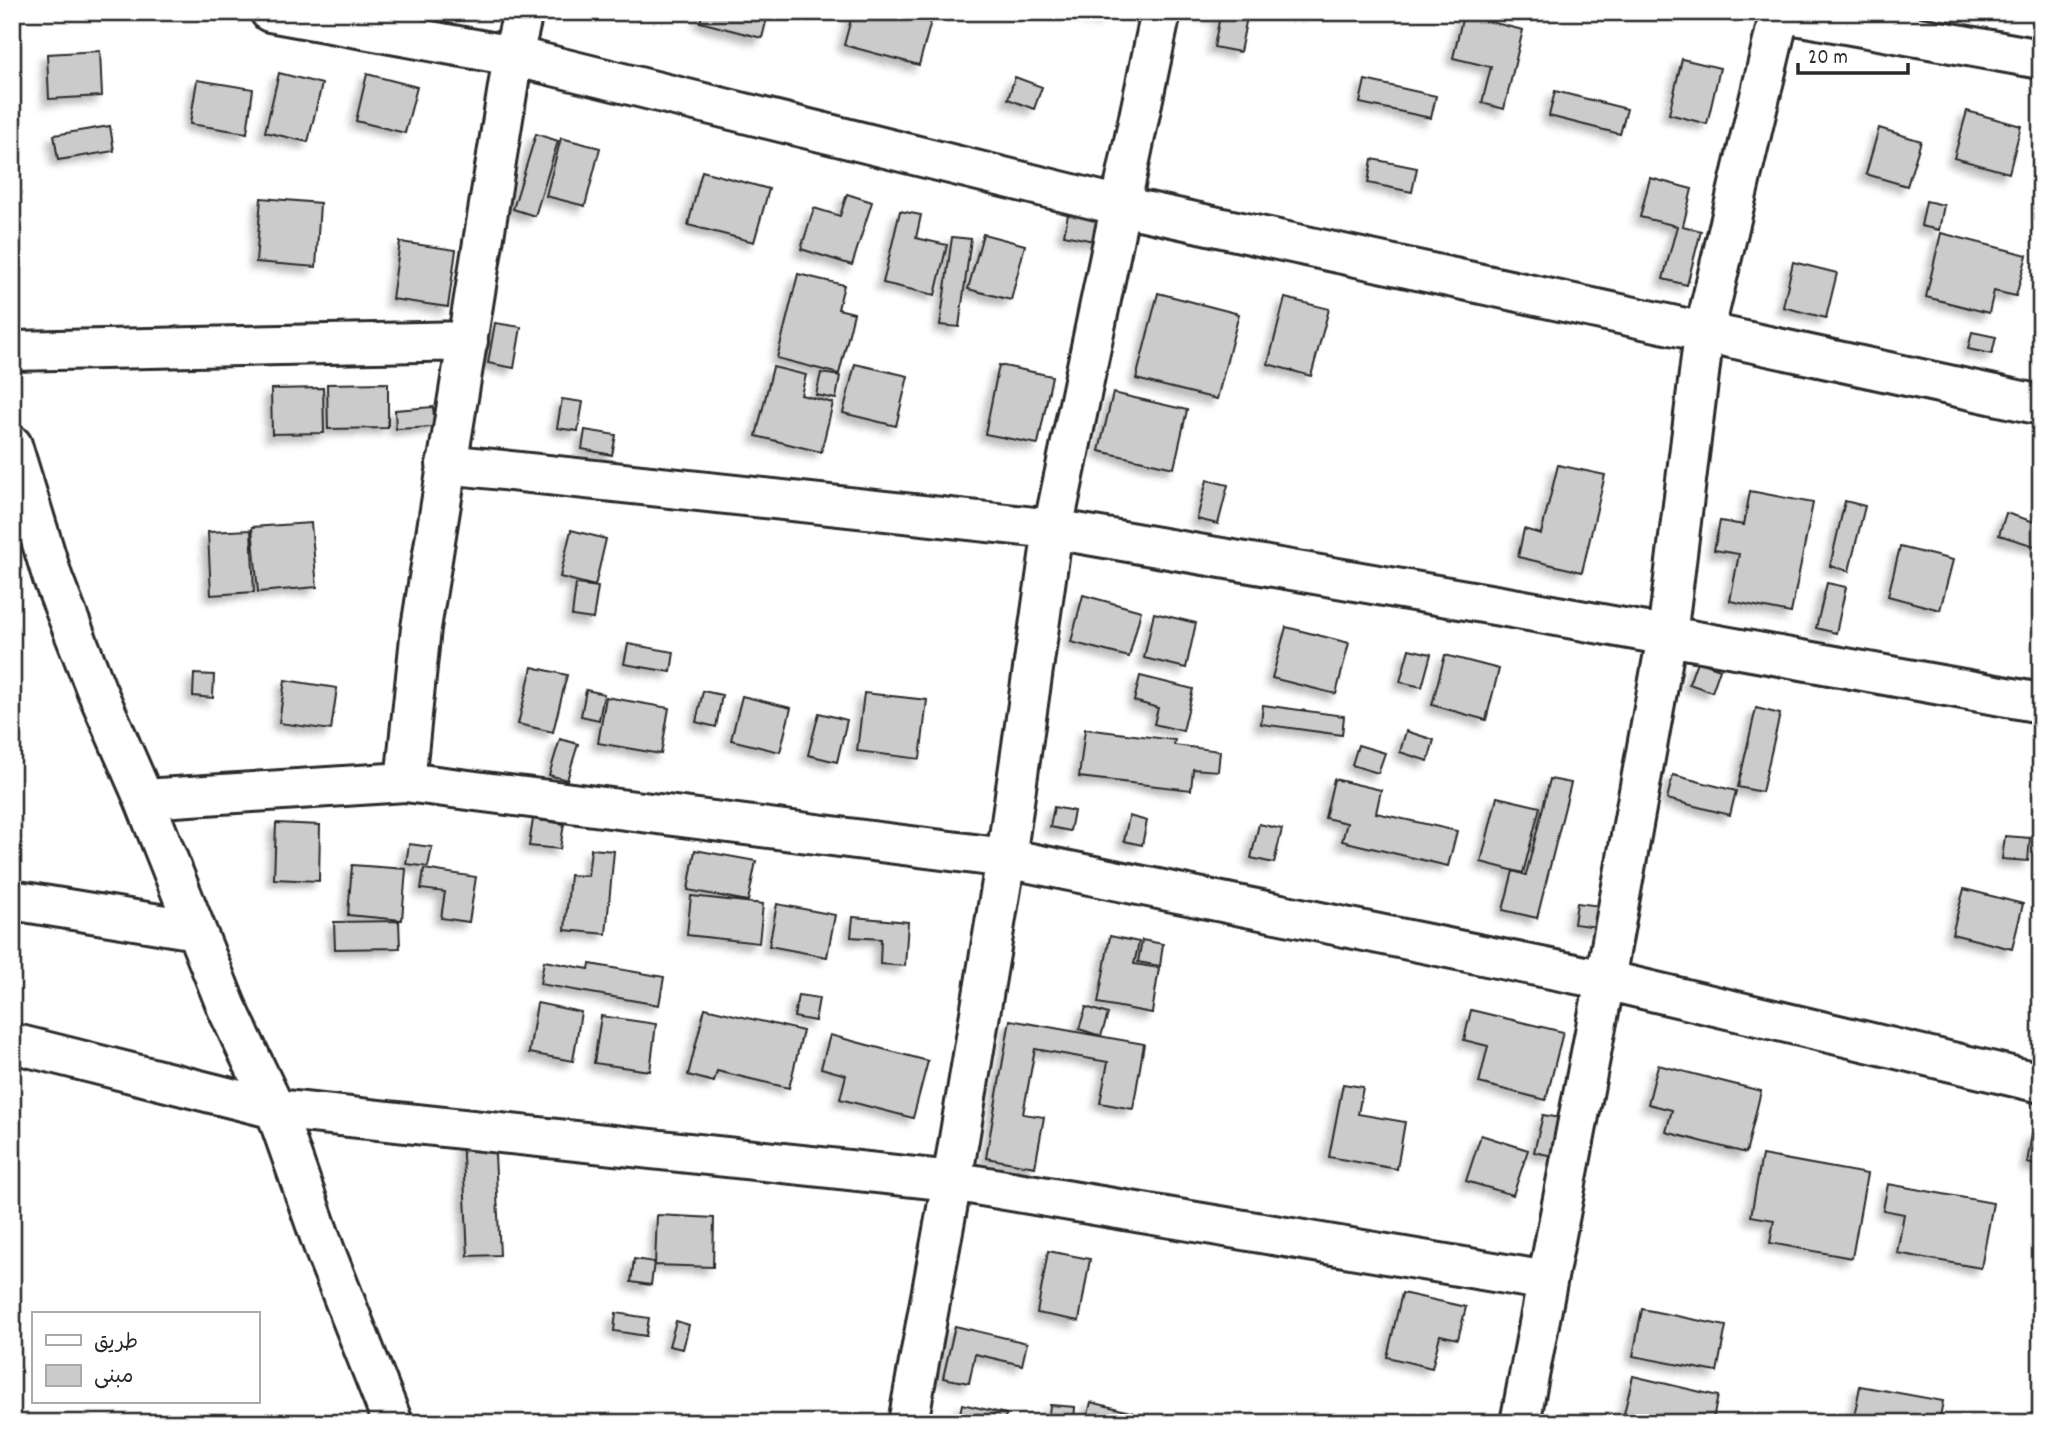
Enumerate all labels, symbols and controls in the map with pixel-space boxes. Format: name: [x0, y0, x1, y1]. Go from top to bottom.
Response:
scale bar: [1798, 32, 1908, 76]
text: 20 m: [1808, 44, 1848, 74]
legend: [32, 1312, 259, 1404]
text: طريق: [94, 1329, 138, 1359]
text: مبنى: [94, 1363, 133, 1393]

